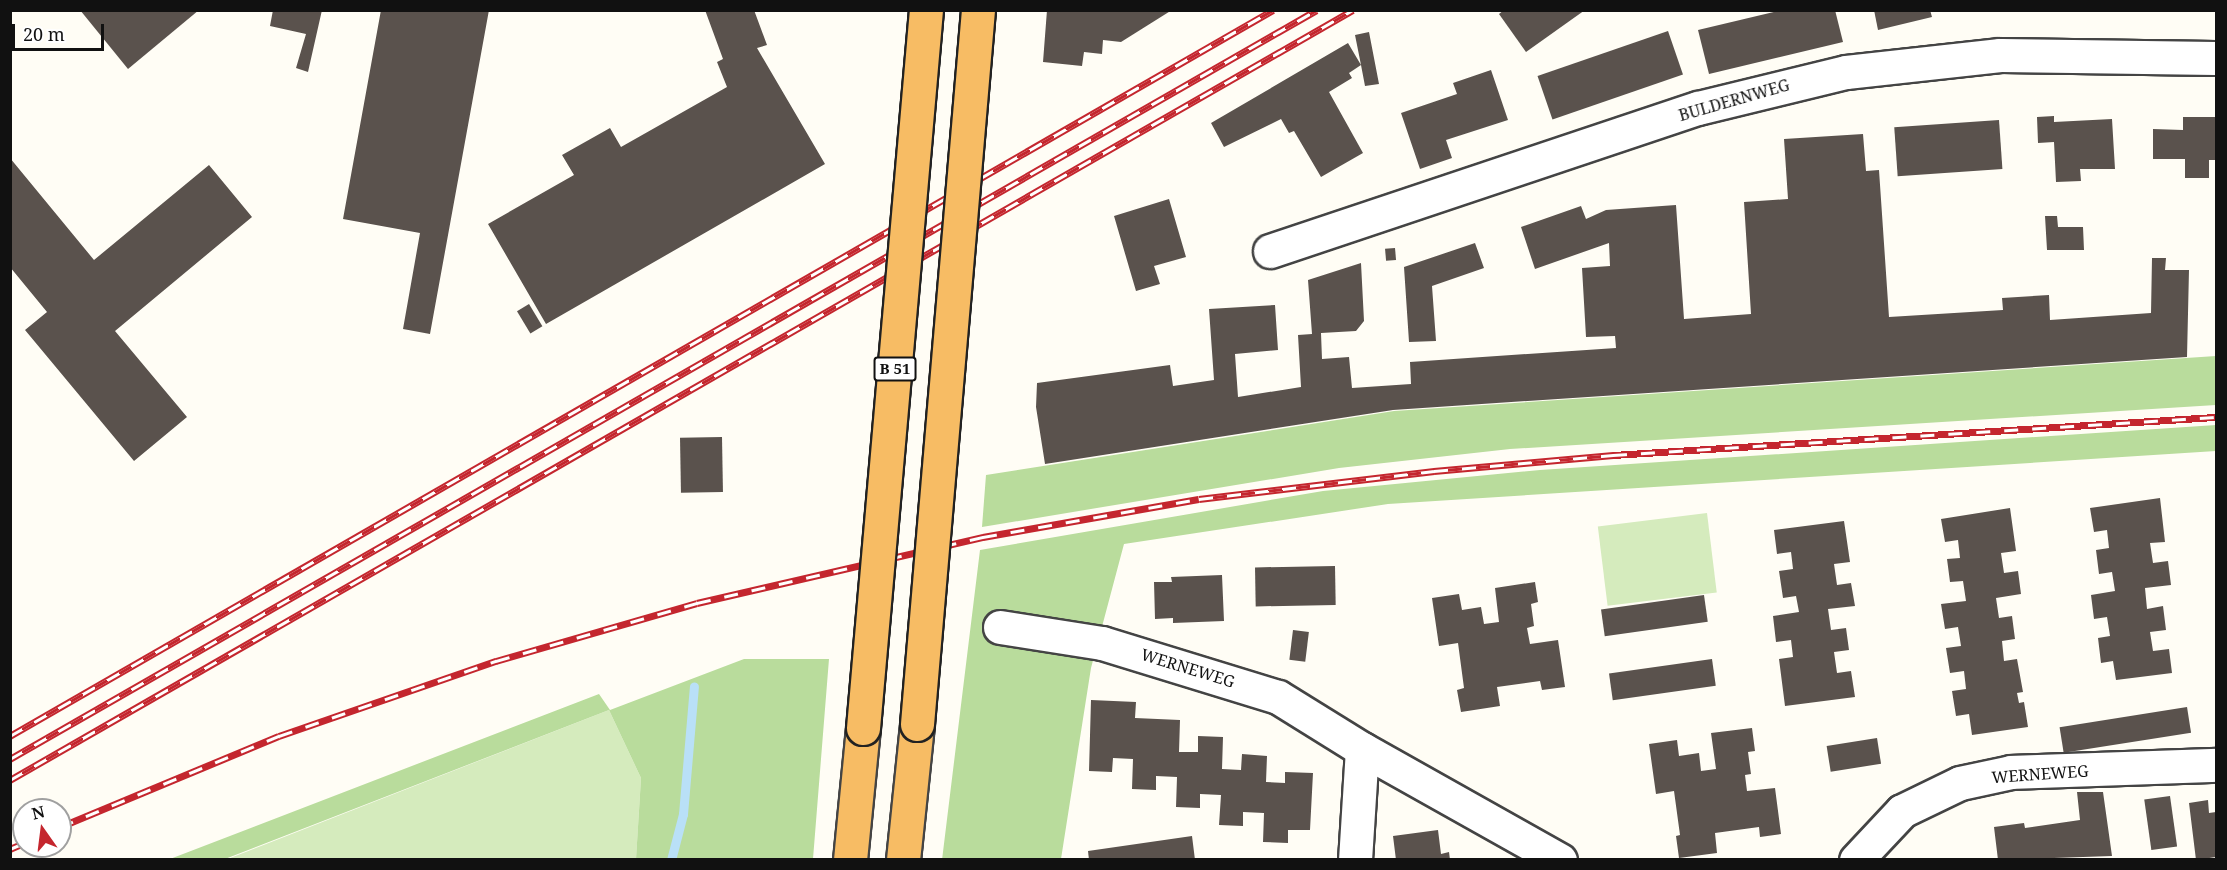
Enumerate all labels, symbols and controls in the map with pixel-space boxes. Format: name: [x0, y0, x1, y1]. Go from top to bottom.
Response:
scale bar: [15, 12, 106, 50]
text: 20 m: [23, 22, 65, 46]
street label: BULDERNWEG: [1676, 75, 1792, 125]
road number: B 51: [872, 357, 918, 381]
street label: WERNEWEG: [1139, 645, 1237, 691]
street label: WERNEWEG: [1991, 761, 2089, 787]
north arrow: [12, 798, 72, 858]
text: N: [29, 800, 47, 825]

